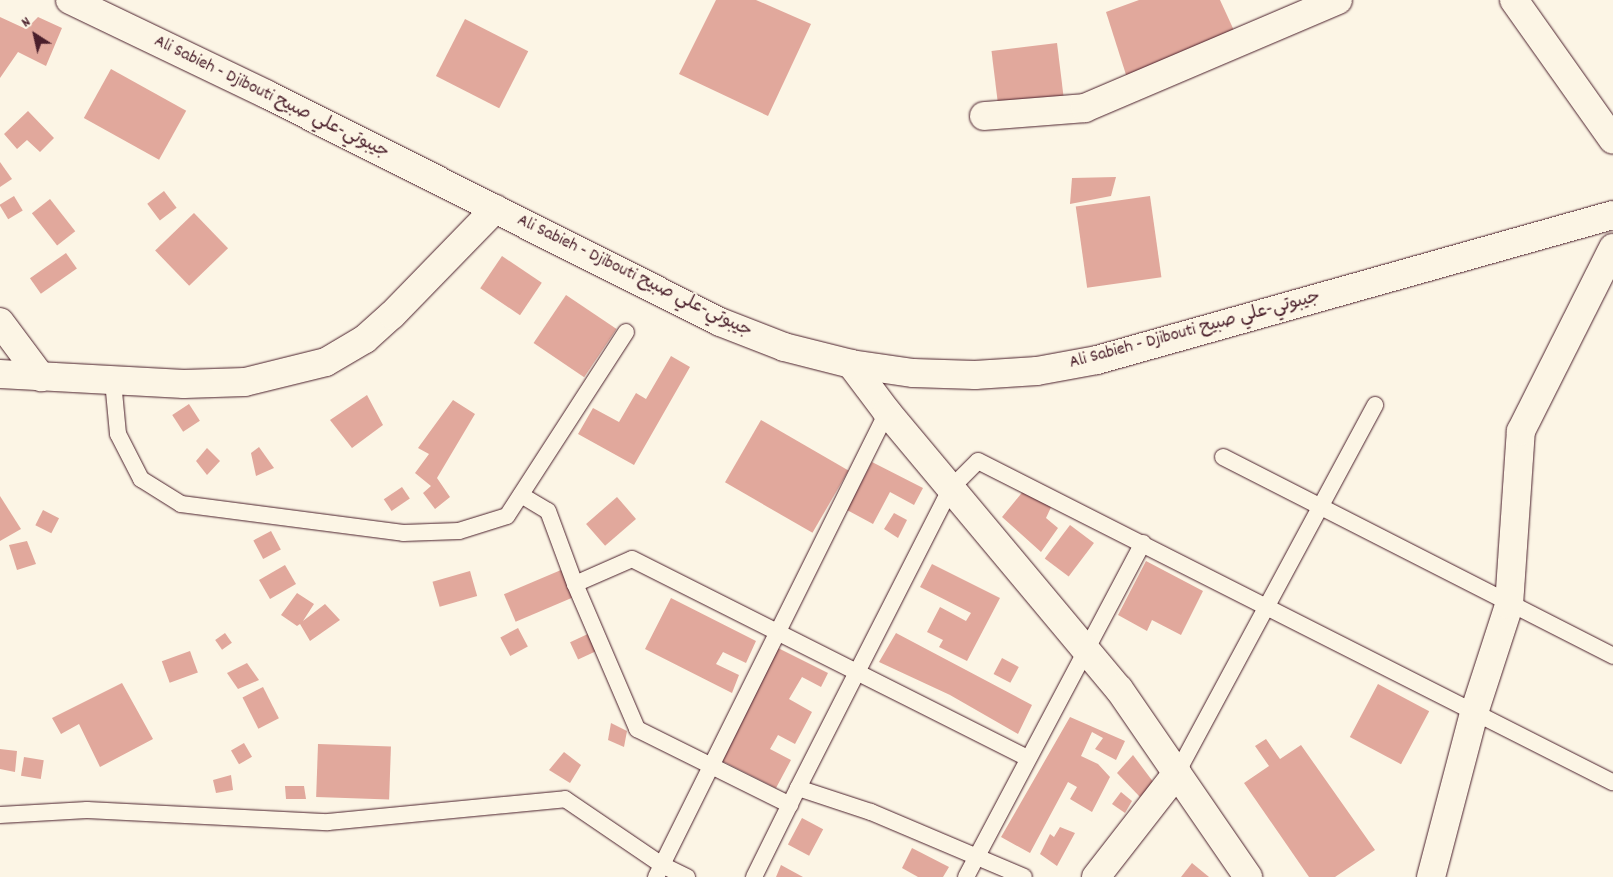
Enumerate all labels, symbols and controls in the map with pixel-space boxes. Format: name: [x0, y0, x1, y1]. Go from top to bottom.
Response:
north arrow: [10, 10, 60, 60]
text: N: [18, 13, 35, 33]
street label: Ali Sabieh - Djibouti جيبوتي-علي صبيح: [150, 32, 392, 164]
street label: Ali Sabieh - Djibouti جيبوتي-علي صبيح: [513, 211, 755, 343]
street label: Ali Sabieh - Djibouti جيبوتي-علي صبيح: [1067, 287, 1323, 375]

